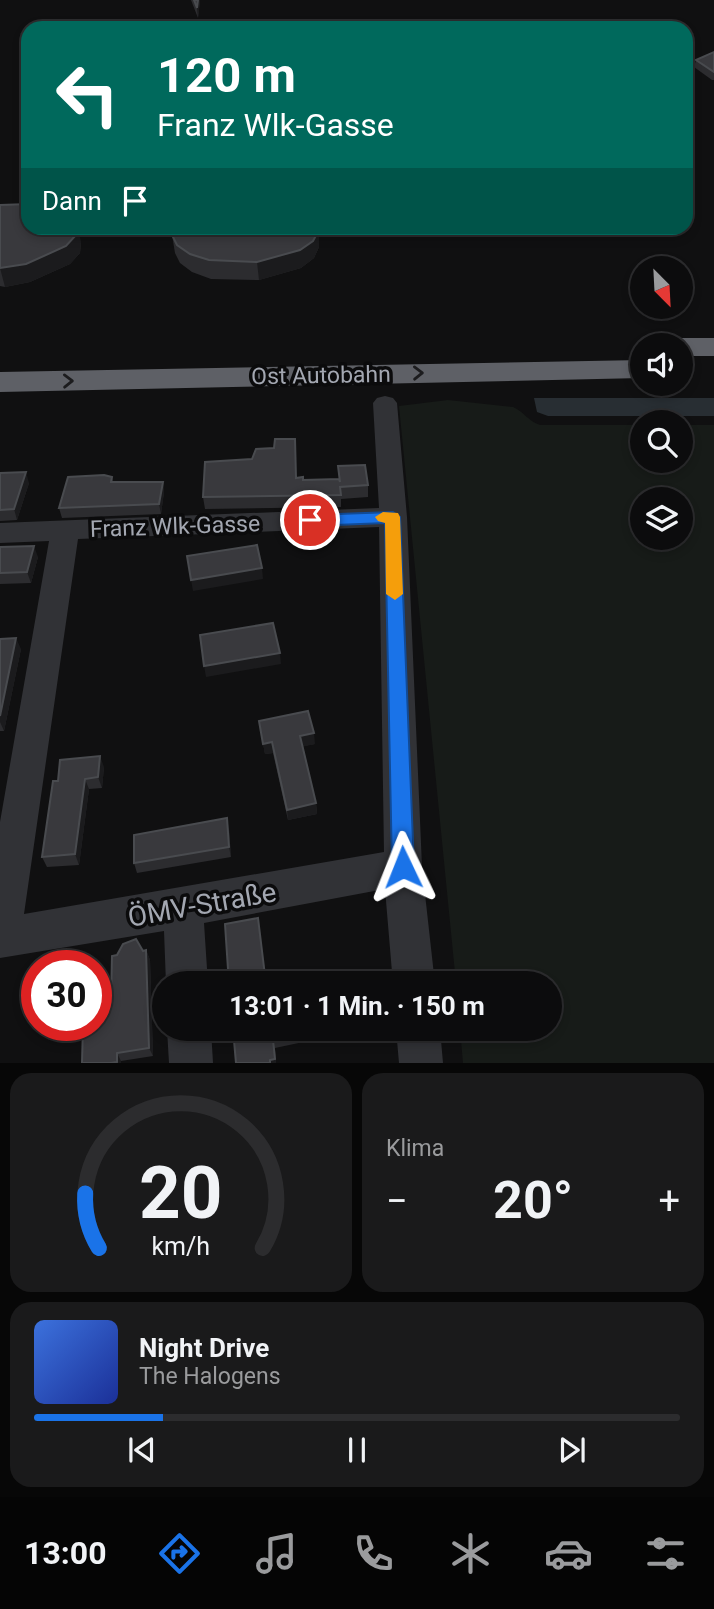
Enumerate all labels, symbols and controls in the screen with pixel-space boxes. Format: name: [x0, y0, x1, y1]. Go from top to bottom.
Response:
text: 120 m: [157, 47, 296, 104]
icon: left: [42, 49, 133, 140]
text: Franz Wlk-Gasse: [157, 106, 394, 144]
icon: arrive: [116, 182, 154, 220]
text: Dann: [42, 186, 102, 216]
north arrow: [630, 256, 693, 318]
map controls: [630, 256, 693, 550]
button: sound: [630, 333, 693, 396]
street label: Ost Autobahn: [251, 361, 391, 390]
one-way arrow: [413, 365, 424, 380]
one-way arrow: [63, 373, 74, 388]
button: search: [630, 410, 693, 473]
button: layers: [630, 487, 693, 550]
pin: [280, 490, 340, 550]
icon: arrive: [291, 501, 329, 539]
street label: Franz Wlk-Gasse: [89, 510, 261, 543]
position arrow: [366, 830, 440, 904]
street label: ÖMV-Straße: [125, 875, 279, 934]
speed limit sign: 30: [21, 950, 112, 1041]
text: 13:01 · 1 Min. · 150 m: [229, 991, 485, 1021]
text: Klima: [386, 1135, 444, 1162]
text: 20: [139, 1151, 223, 1237]
text: 20°: [493, 1170, 573, 1231]
text: −: [386, 1179, 408, 1223]
text: +: [658, 1179, 680, 1223]
text: km/h: [152, 1232, 210, 1261]
text: Night Drive: [139, 1333, 269, 1363]
text: The Halogens: [139, 1363, 281, 1390]
icon: previous: [123, 1431, 161, 1469]
icon: pause: [338, 1431, 376, 1469]
icon: next: [553, 1431, 591, 1469]
icon: directions: [155, 1529, 204, 1578]
icon: music: [252, 1529, 301, 1578]
icon: phone: [349, 1529, 398, 1578]
icon: climate: [446, 1529, 495, 1578]
icon: car: [544, 1529, 593, 1578]
icon: filters: [641, 1529, 690, 1578]
text: 13:00: [24, 1534, 107, 1572]

